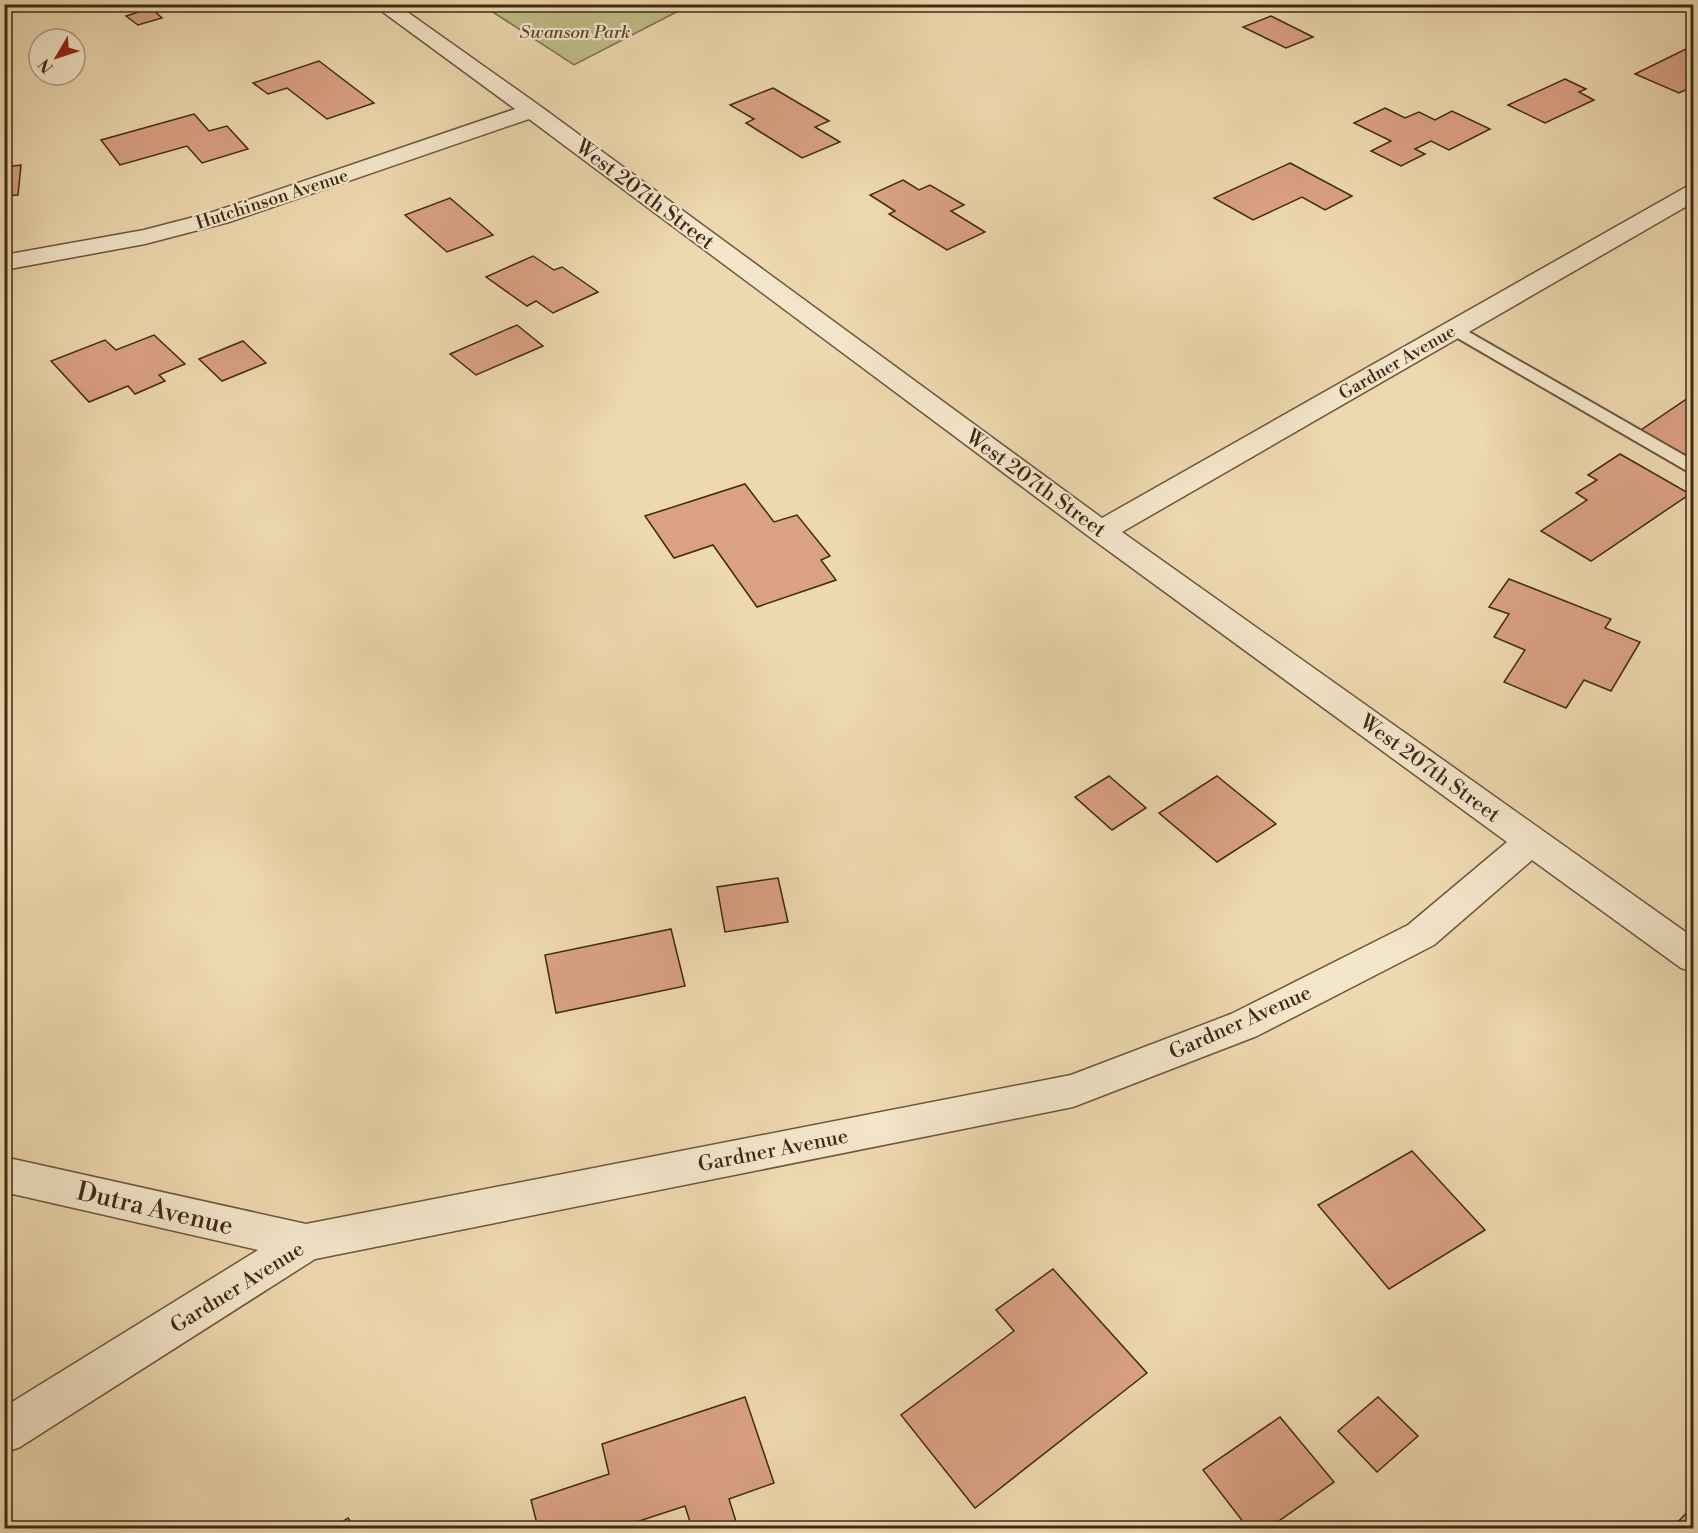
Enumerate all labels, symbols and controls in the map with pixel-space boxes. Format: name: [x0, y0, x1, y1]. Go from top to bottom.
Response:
park label: Swanson Park: [519, 21, 631, 44]
north arrow: [27, 27, 87, 87]
text: N: [34, 54, 58, 77]
street label: West 207th Street: [569, 133, 719, 256]
street label: Hutchinson Avenue: [193, 164, 351, 235]
street label: Gardner Avenue: [1335, 320, 1460, 405]
street label: West 207th Street: [959, 424, 1111, 544]
street label: West 207th Street: [1353, 709, 1505, 829]
street label: Gardner Avenue: [1165, 980, 1315, 1066]
street label: Gardner Avenue: [696, 1124, 851, 1178]
street label: Dutra Avenue: [73, 1175, 236, 1243]
street label: Gardner Avenue: [166, 1236, 309, 1339]

